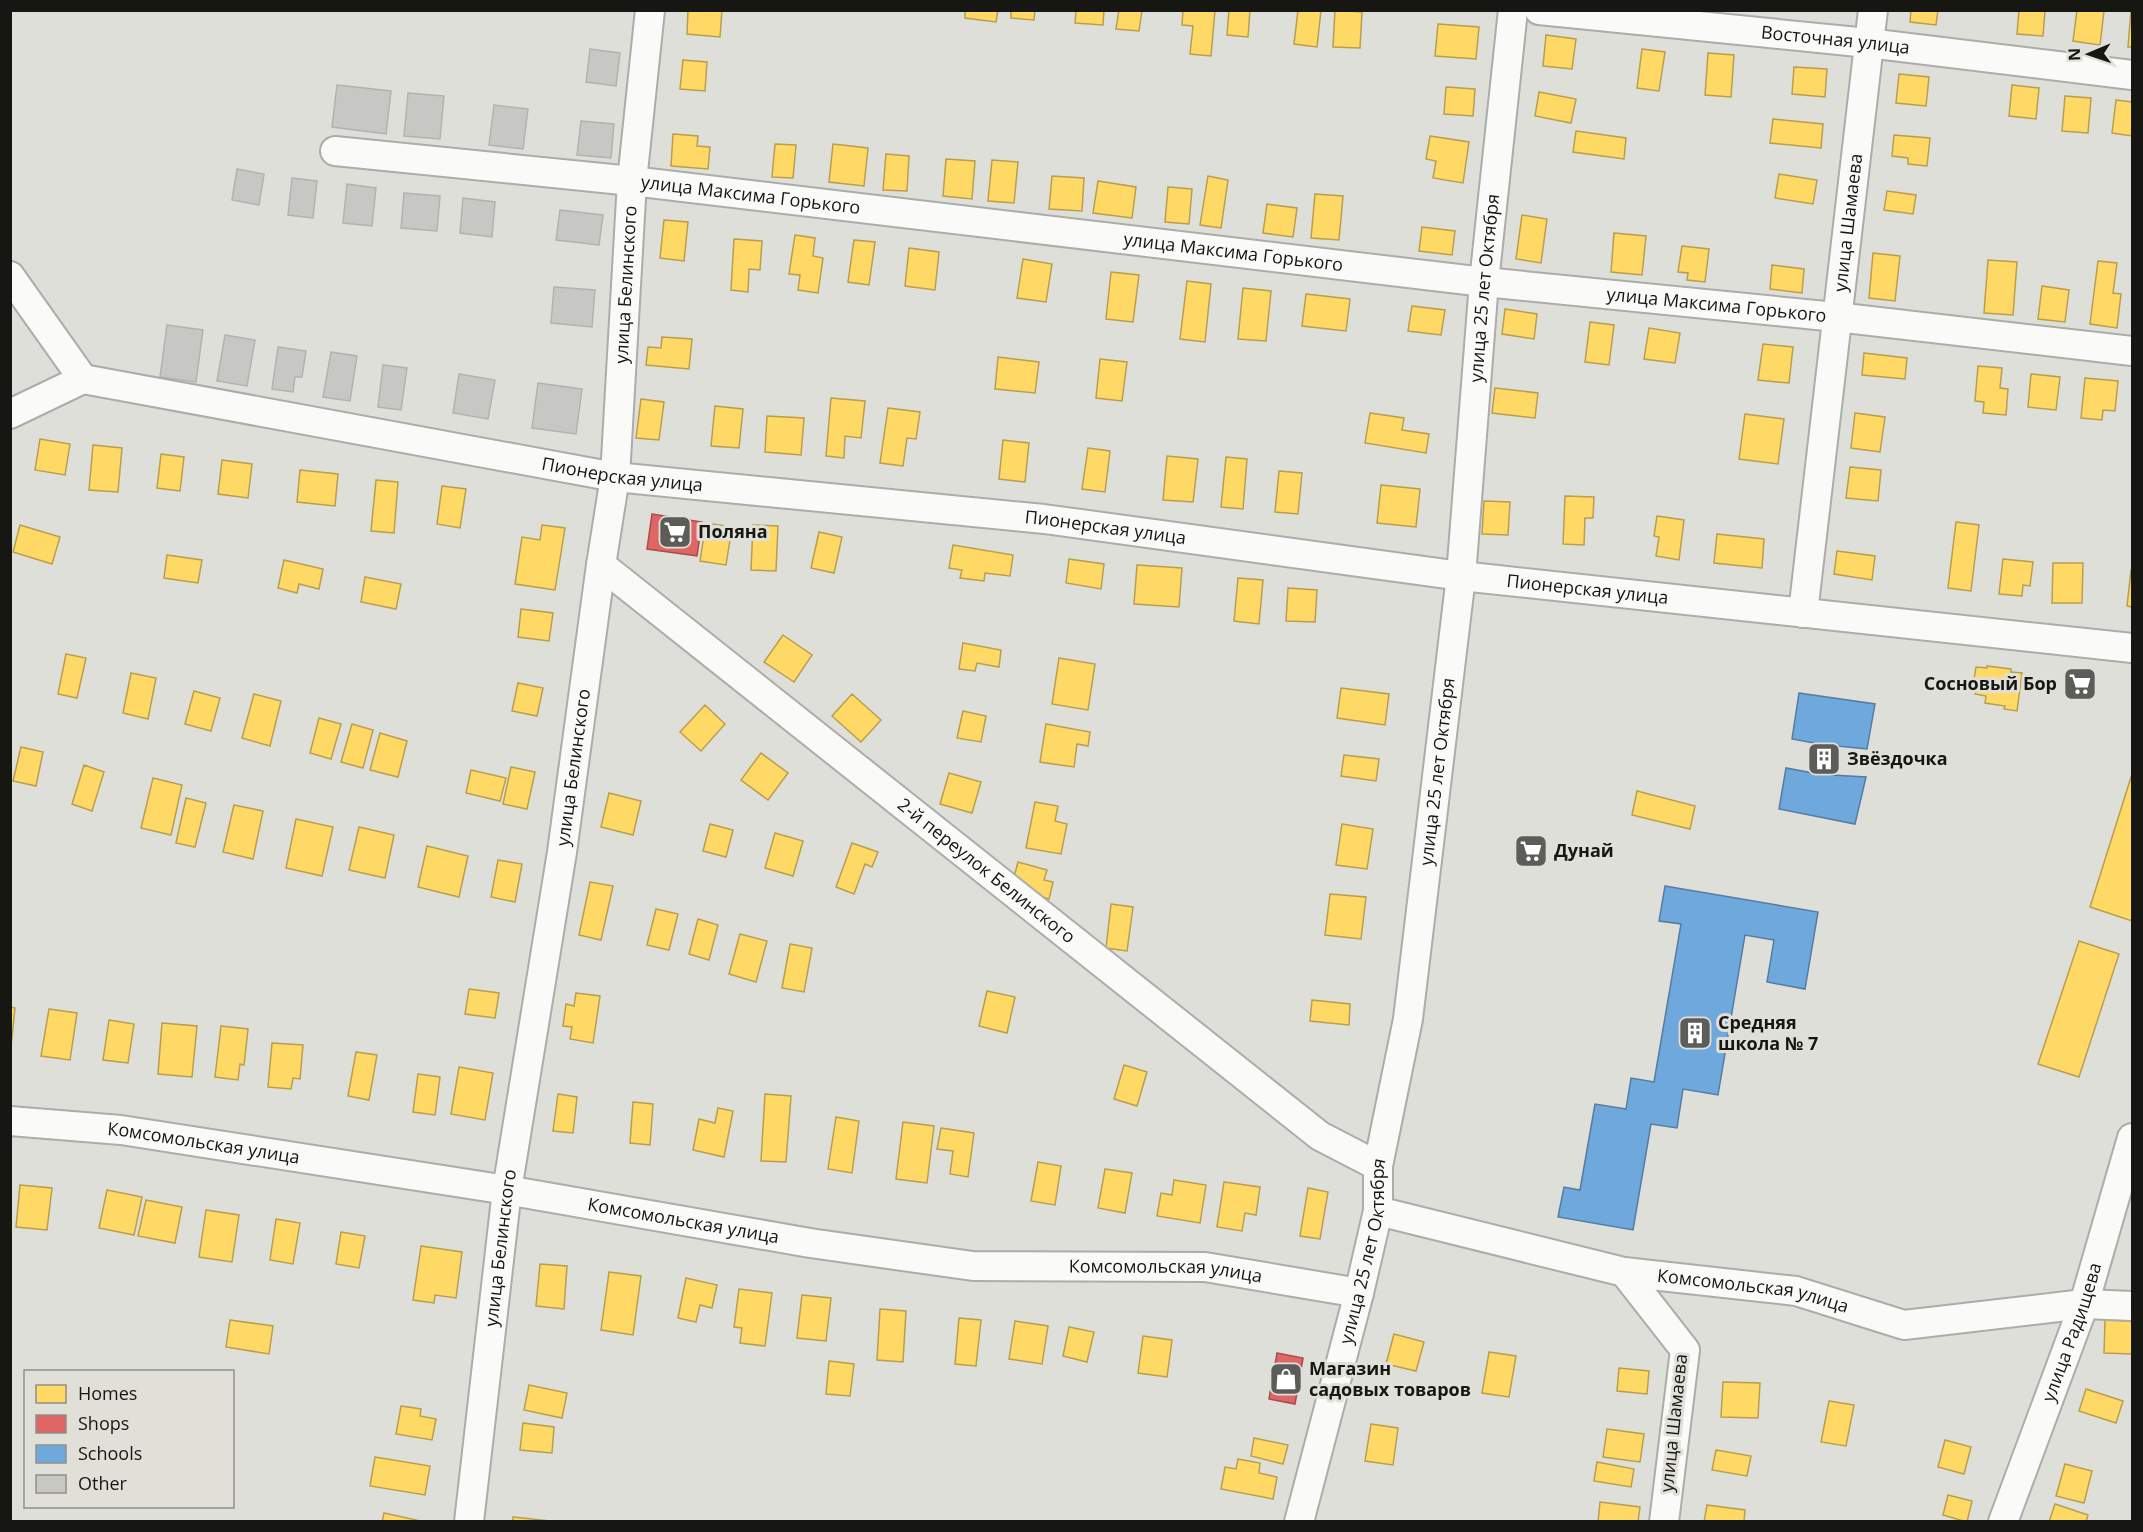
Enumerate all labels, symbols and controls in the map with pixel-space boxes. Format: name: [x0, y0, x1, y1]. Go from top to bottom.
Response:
street label: Восточная улица: [1760, 19, 1911, 59]
north arrow: [2059, 24, 2119, 84]
text: N: [2063, 48, 2085, 61]
street label: улица Шамаева: [1827, 152, 1867, 293]
street label: улица Максима Горького: [640, 169, 862, 219]
street label: улица 25 лет Октября: [1463, 193, 1504, 383]
street label: улица Белинского: [609, 205, 642, 364]
street label: улица Максима Горького: [1122, 226, 1344, 276]
street label: улица Максима Горького: [1605, 281, 1828, 327]
street label: Пионерская улица: [540, 451, 704, 497]
street label: Пионерская улица: [1024, 504, 1188, 549]
supermarket icon: Поляна: [657, 514, 693, 550]
place label: Поляна: [698, 519, 768, 543]
street label: Пионерская улица: [1505, 568, 1670, 609]
supermarket icon: Сосновый Бор: [2062, 666, 2098, 702]
place label: Сосновый Бор: [1924, 671, 2057, 695]
street label: улица 25 лет Октября: [1413, 676, 1460, 867]
street label: улица Белинского: [550, 687, 595, 847]
building icon: Звёздочка: [1806, 741, 1842, 777]
place label: Звёздочка: [1847, 746, 1948, 770]
street label: 2-й переулок Белинского: [893, 792, 1081, 948]
supermarket icon: Дунай: [1513, 833, 1549, 869]
place label: Дунай: [1554, 838, 1614, 862]
place label: Средняя школа № 7: [1718, 1010, 1818, 1055]
building icon: Средняя школа № 7: [1677, 1015, 1713, 1051]
street label: Комсомольская улица: [107, 1116, 302, 1169]
street label: улица 25 лет Октября: [1333, 1156, 1390, 1346]
street label: улица Белинского: [478, 1167, 521, 1328]
street label: Комсомольская улица: [586, 1191, 781, 1248]
street label: Комсомольская улица: [1069, 1253, 1264, 1287]
street label: улица Радищева: [2036, 1260, 2106, 1405]
street label: Комсомольская улица: [1656, 1263, 1852, 1318]
street label: улица Шамаева: [1654, 1353, 1692, 1493]
place label: Магазин садовых товаров: [1309, 1356, 1471, 1401]
shop icon: Магазин садовых товаров: [1268, 1361, 1304, 1397]
legend: [24, 1370, 234, 1508]
text: Homes: [78, 1381, 137, 1405]
text: Shops: [78, 1411, 129, 1435]
text: Schools: [78, 1441, 142, 1465]
text: Other: [78, 1471, 128, 1495]

